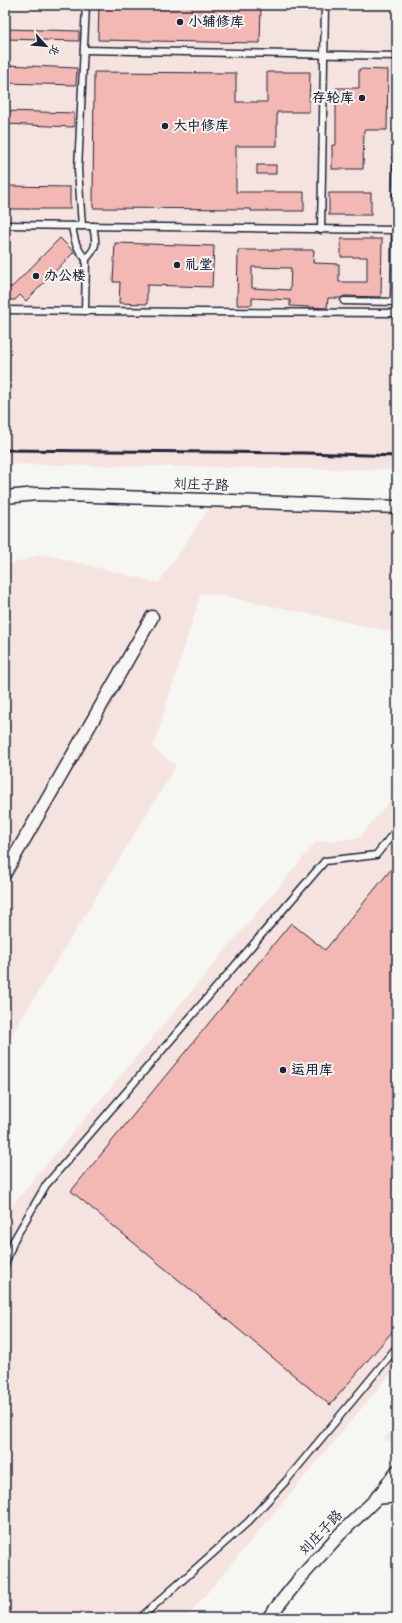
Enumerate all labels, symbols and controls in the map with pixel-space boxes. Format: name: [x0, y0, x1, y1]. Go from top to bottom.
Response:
place label: 小辅修库: [188, 11, 244, 33]
marker: 小辅修库: [175, 17, 185, 27]
north arrow: [26, 26, 66, 66]
text: 北: [44, 41, 65, 59]
place label: 存轮库: [312, 87, 354, 109]
marker: 存轮库: [357, 93, 367, 103]
place label: 大中修库: [173, 115, 229, 137]
marker: 大中修库: [160, 121, 170, 131]
place label: 礼堂: [185, 254, 213, 276]
marker: 礼堂: [172, 260, 182, 270]
place label: 办公楼: [44, 265, 86, 287]
marker: 办公楼: [31, 271, 41, 281]
street label: 刘庄子路: [173, 473, 229, 497]
place label: 运用库: [291, 1059, 333, 1081]
marker: 运用库: [278, 1065, 288, 1075]
street label: 刘庄子路: [294, 1505, 348, 1561]

